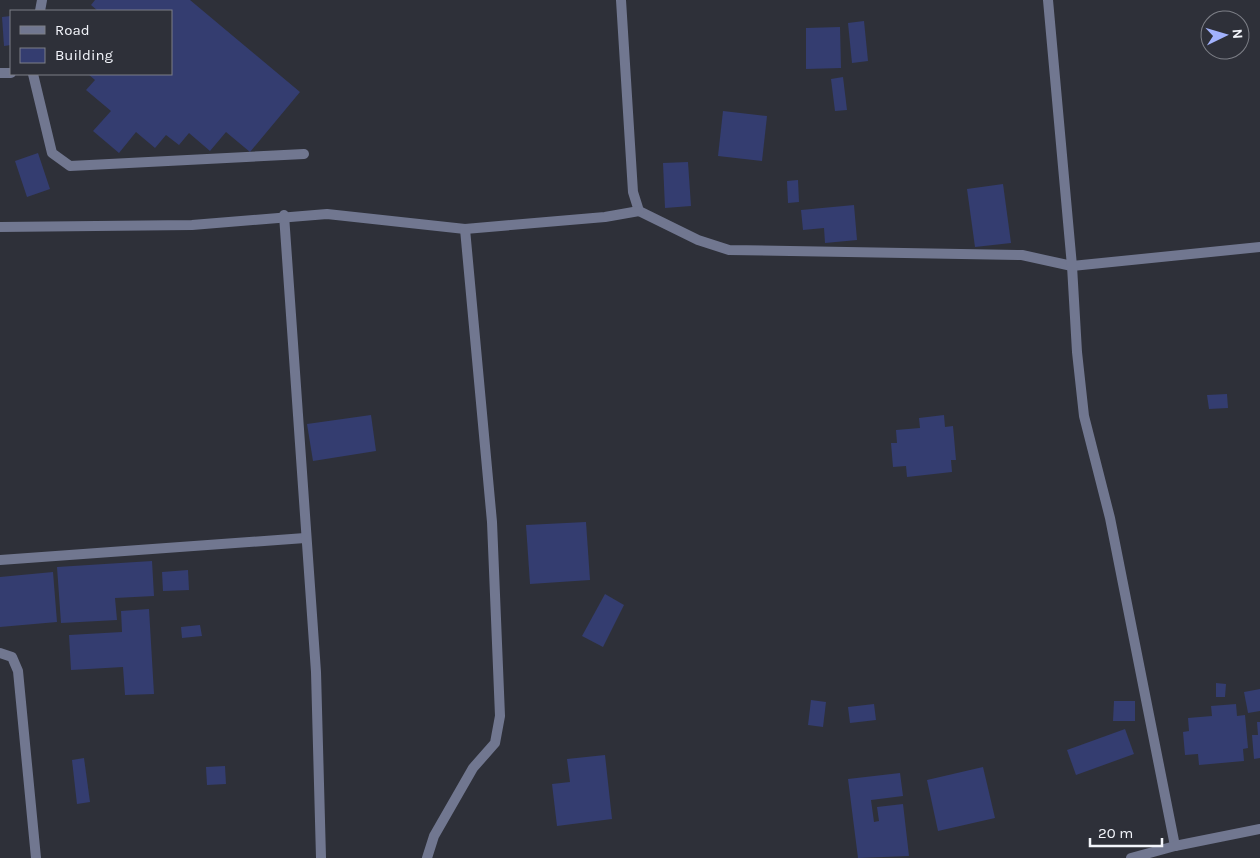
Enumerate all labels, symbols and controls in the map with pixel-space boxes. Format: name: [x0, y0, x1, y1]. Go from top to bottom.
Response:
legend: [10, 10, 172, 75]
north arrow: [1200, 10, 1250, 60]
text: Road: [55, 21, 90, 39]
text: N: [1229, 28, 1246, 40]
text: Building: [55, 46, 113, 64]
scale bar: [1090, 816, 1162, 848]
text: 20 m: [1098, 824, 1133, 842]

